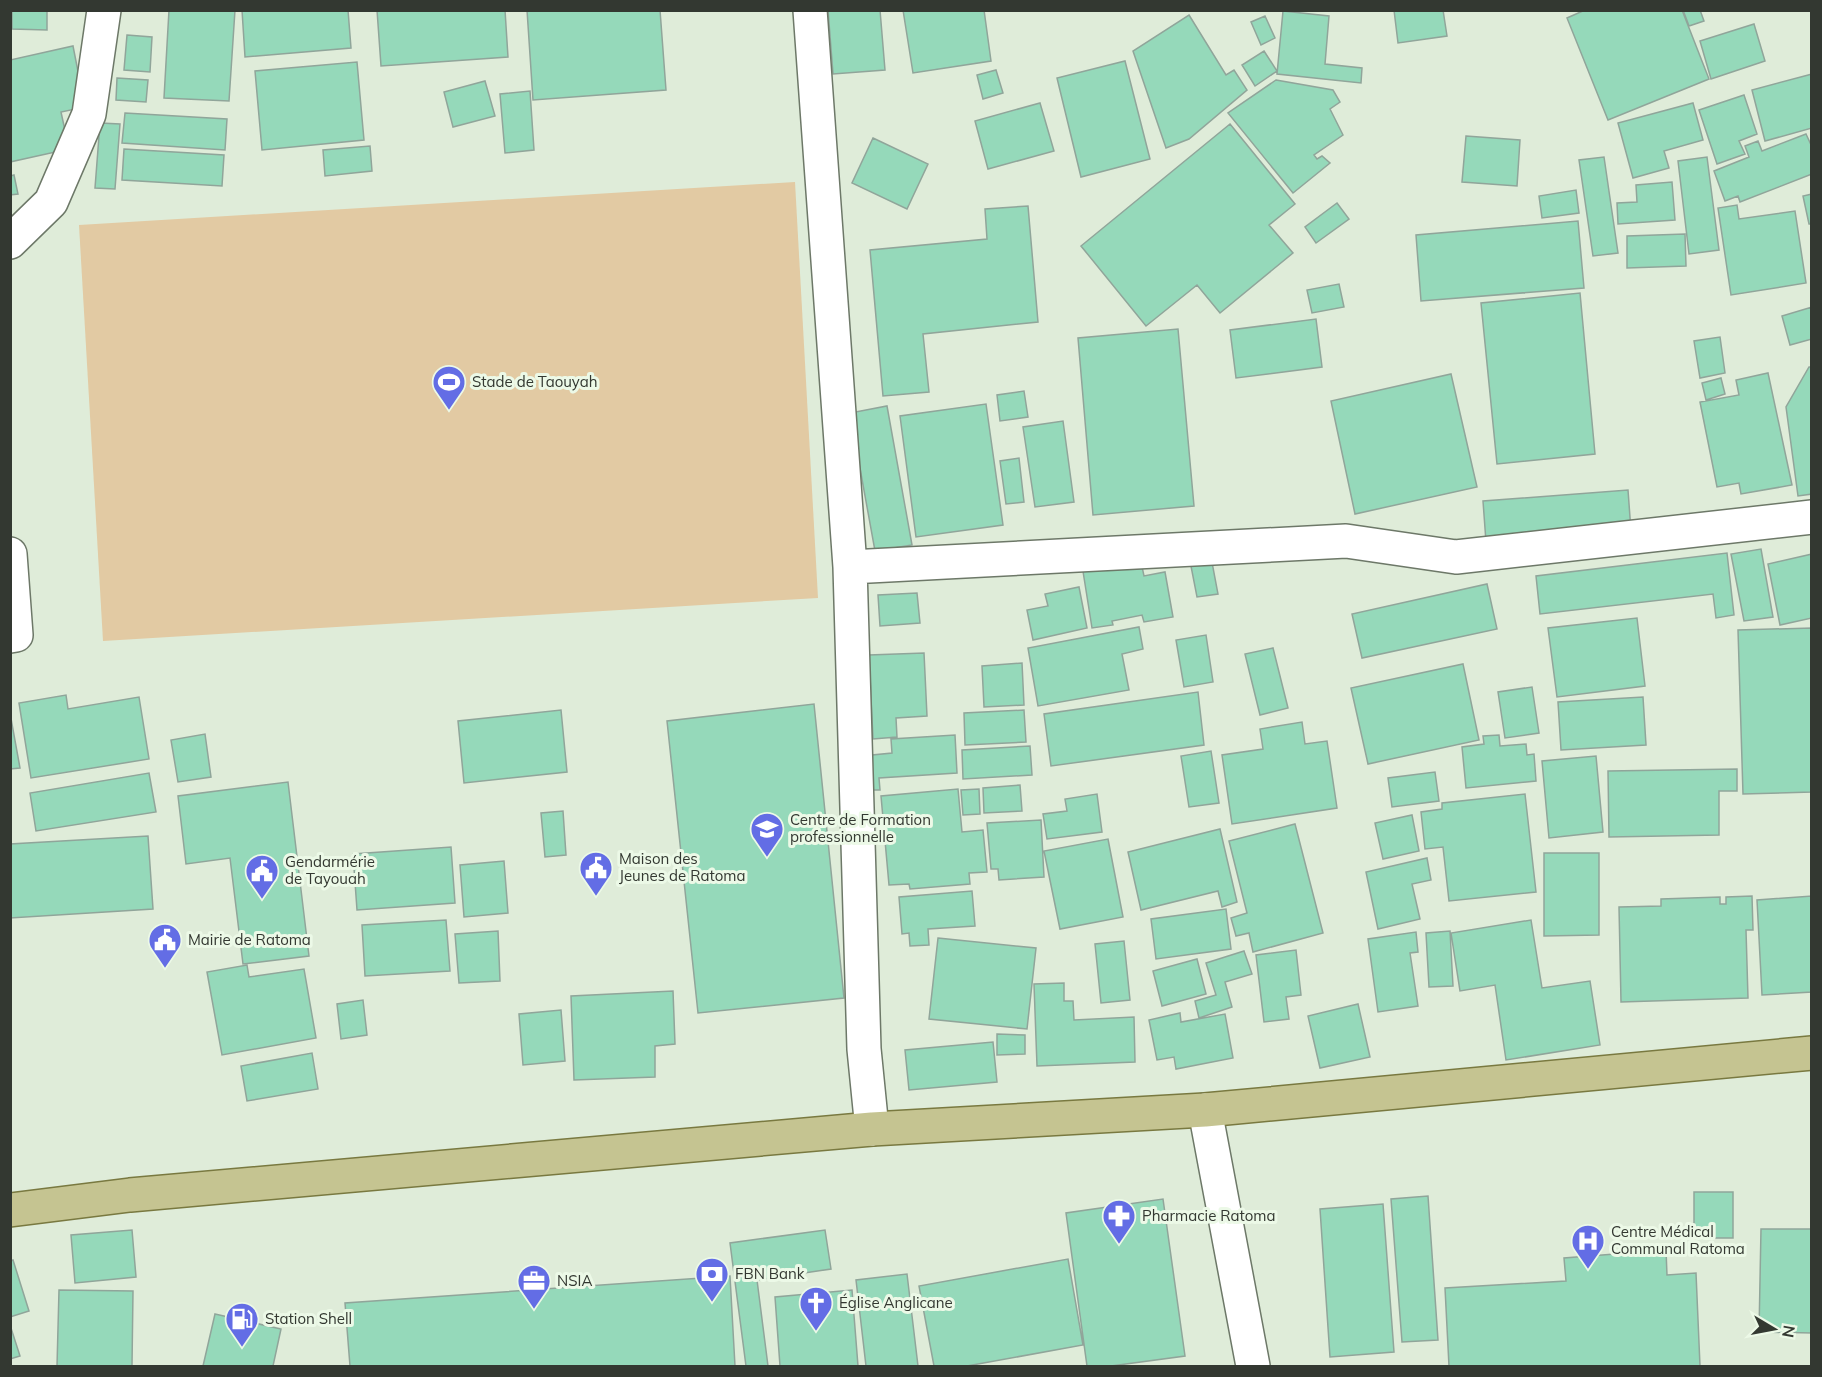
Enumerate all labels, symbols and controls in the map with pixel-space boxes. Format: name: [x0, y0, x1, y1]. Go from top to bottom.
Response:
sports icon: Stade de Taouyah: [431, 364, 467, 411]
place label: Stade de Taouyah: [472, 372, 597, 391]
place label: Centre de Formation professionnelle: [790, 810, 931, 846]
school or university icon: Centre de Formation professionnelle: [749, 811, 785, 858]
place label: Maison des Jeunes de Ratoma: [619, 849, 745, 885]
public building icon: Maison des Jeunes de Ratoma: [578, 850, 614, 897]
place label: Gendarmérie de Tayouah: [285, 852, 375, 888]
public building icon: Gendarmérie de Tayouah: [244, 853, 280, 900]
public building icon: Mairie de Ratoma: [147, 922, 183, 969]
place label: Mairie de Ratoma: [188, 930, 311, 949]
pharmacy icon: Pharmacie Ratoma: [1101, 1198, 1137, 1245]
place label: Pharmacie Ratoma: [1142, 1206, 1276, 1225]
place label: Centre Médical Communal Ratoma: [1611, 1222, 1745, 1258]
hospital icon: Centre Médical Communal Ratoma: [1570, 1223, 1606, 1270]
bank icon: FBN Bank: [694, 1256, 730, 1303]
office icon: NSIA: [516, 1263, 552, 1310]
place label: FBN Bank: [735, 1264, 805, 1283]
place label: NSIA: [557, 1271, 592, 1290]
church icon: Église Anglicane: [798, 1285, 834, 1332]
place label: Église Anglicane: [839, 1293, 953, 1312]
north arrow: [1744, 1299, 1804, 1359]
fuel station icon: Station Shell: [224, 1301, 260, 1348]
place label: Station Shell: [265, 1309, 352, 1328]
text: N: [1778, 1324, 1800, 1339]

